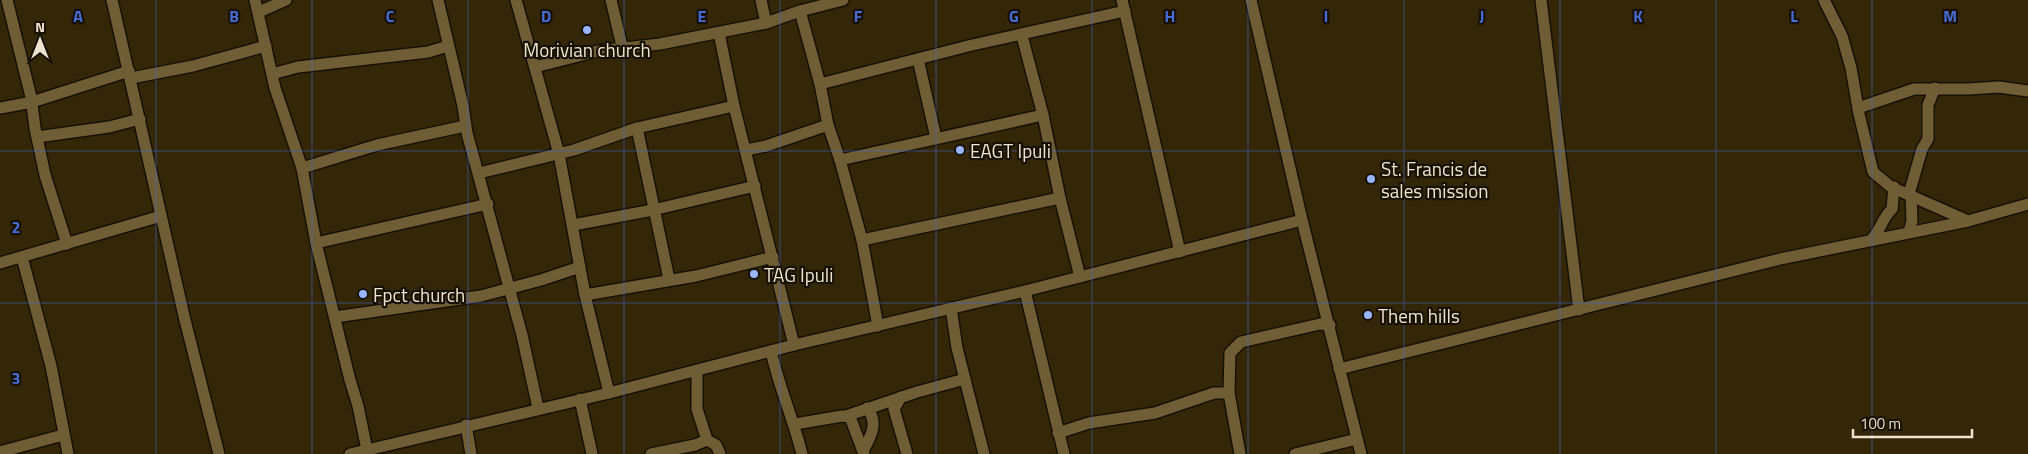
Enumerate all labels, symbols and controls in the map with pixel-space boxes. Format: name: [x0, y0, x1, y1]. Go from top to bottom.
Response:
text: A: [73, 4, 83, 28]
text: B: [229, 4, 239, 28]
text: C: [386, 4, 395, 28]
text: D: [541, 4, 551, 28]
text: E: [698, 4, 707, 28]
text: F: [854, 4, 863, 28]
text: G: [1009, 4, 1019, 28]
text: H: [1165, 4, 1175, 28]
text: I: [1324, 4, 1328, 28]
text: J: [1480, 4, 1484, 28]
text: K: [1633, 4, 1643, 28]
text: L: [1790, 4, 1798, 28]
text: M: [1943, 4, 1957, 28]
north arrow: [15, 15, 65, 65]
text: N: [35, 16, 45, 37]
marker: Morivian church: [581, 24, 593, 36]
place label: Morivian church: [523, 35, 651, 64]
place label: EAGT Ipuli: [970, 136, 1051, 165]
marker: EAGT Ipuli: [954, 144, 966, 156]
place label: St. Francis de sales mission: [1381, 154, 1488, 205]
marker: St. Francis de sales mission: [1365, 173, 1377, 185]
text: 2: [12, 215, 20, 239]
place label: TAG Ipuli: [764, 260, 833, 289]
marker: TAG Ipuli: [748, 268, 760, 280]
place label: Fpct church: [373, 280, 465, 309]
marker: Fpct church: [357, 288, 369, 300]
place label: Them hills: [1378, 301, 1460, 330]
marker: Them hills: [1362, 309, 1374, 321]
text: 3: [12, 366, 20, 390]
scale bar: [1853, 406, 1972, 438]
text: 100 m: [1860, 412, 1901, 435]

